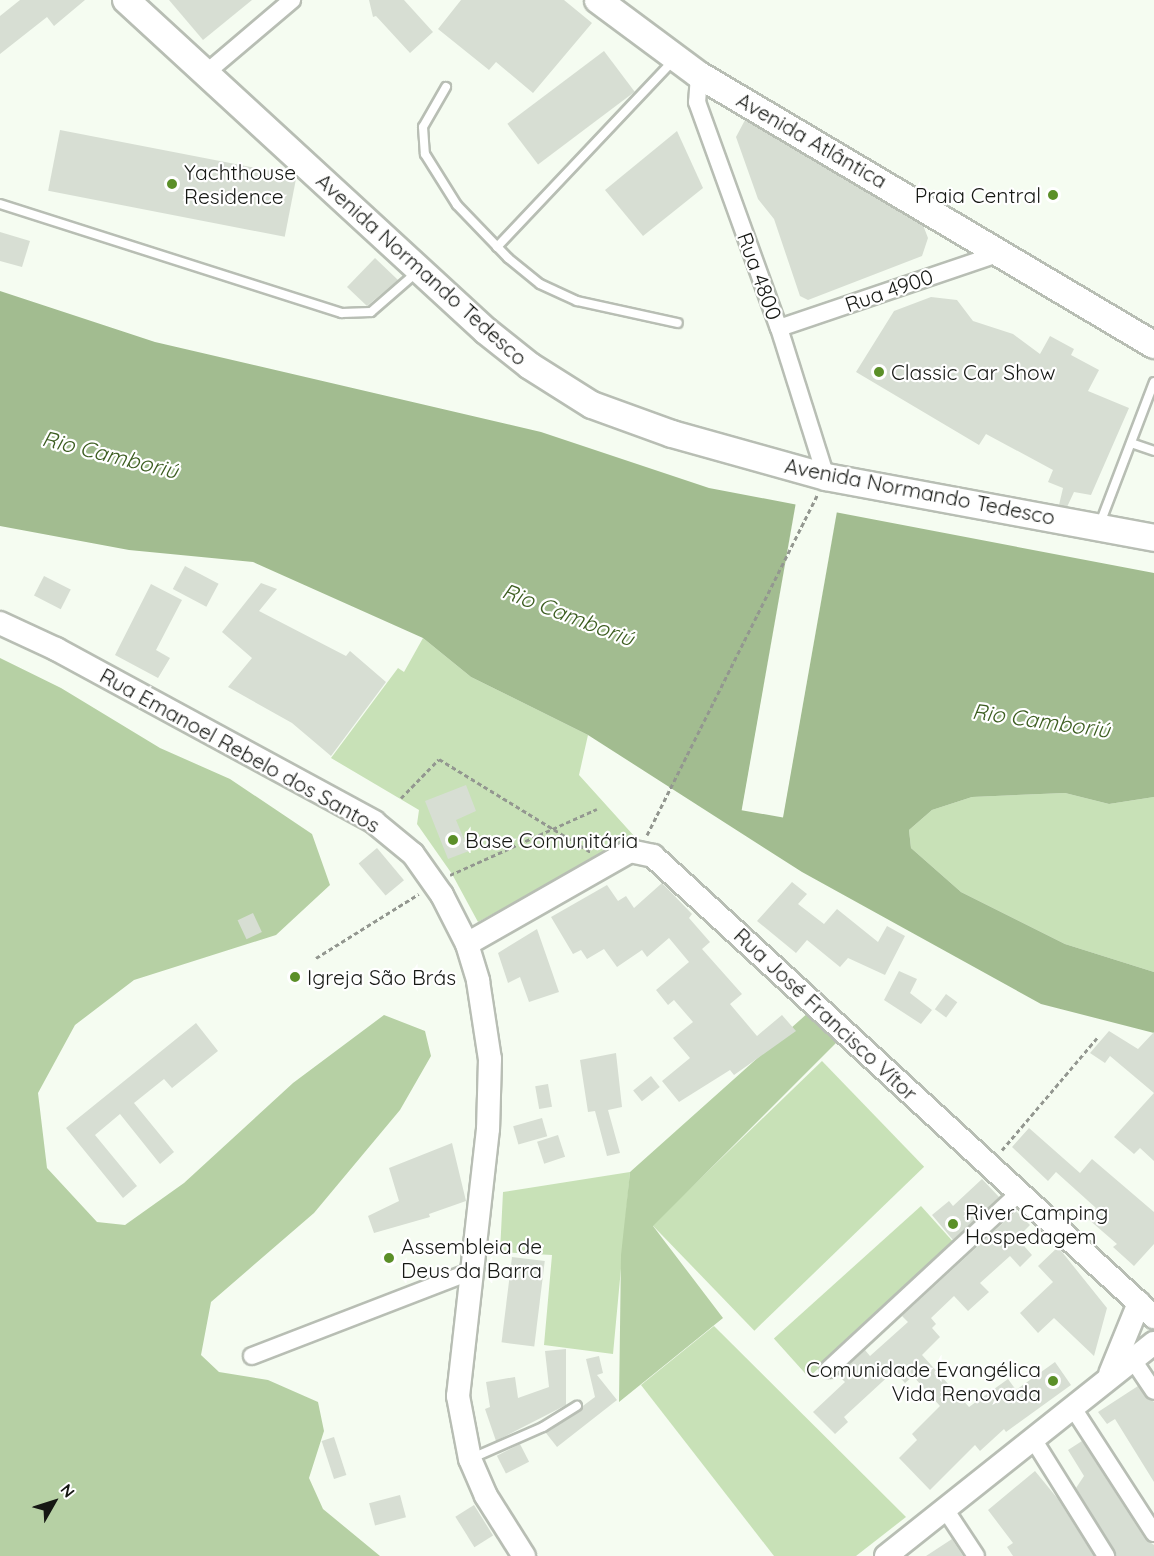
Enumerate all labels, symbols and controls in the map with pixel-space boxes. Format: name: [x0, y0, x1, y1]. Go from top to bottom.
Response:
street label: Avenida Atlântica: [732, 87, 892, 193]
place label: Yachthouse Residence: [184, 159, 296, 209]
street label: Avenida Normando Tedesco: [311, 168, 533, 370]
marker: Yachthouse Residence: [165, 177, 179, 191]
place label: Praia Central: [915, 182, 1041, 208]
marker: Praia Central: [1046, 188, 1060, 202]
street label: Rua 4800: [732, 229, 788, 323]
street label: Rua 4900: [842, 263, 936, 317]
place label: Classic Car Show: [891, 359, 1056, 385]
marker: Classic Car Show: [872, 365, 886, 379]
water label: Rio Camboriú: [39, 425, 181, 485]
street label: Avenida Normando Tedesco: [783, 452, 1057, 530]
water label: Rio Camboriú: [498, 578, 638, 652]
street label: Rua Emanoel Rebelo dos Santos: [96, 662, 384, 838]
water label: Rio Camboriú: [970, 698, 1112, 744]
place label: Base Comunitária: [465, 827, 638, 853]
marker: Base Comunitária: [446, 833, 460, 847]
street label: Rua José Francisco Vítor: [729, 922, 923, 1106]
place label: Igreja São Brás: [307, 964, 456, 990]
marker: Igreja São Brás: [288, 970, 302, 984]
place label: River Camping Hospedagem: [965, 1199, 1108, 1249]
marker: River Camping Hospedagem: [946, 1217, 960, 1231]
place label: Assembleia de Deus da Barra: [401, 1233, 542, 1283]
marker: Assembleia de Deus da Barra: [382, 1251, 396, 1265]
place label: Comunidade Evangélica Vida Renovada: [806, 1356, 1041, 1406]
marker: Comunidade Evangélica Vida Renovada: [1046, 1374, 1060, 1388]
north arrow: [24, 1472, 84, 1532]
text: N: [57, 1480, 79, 1502]

